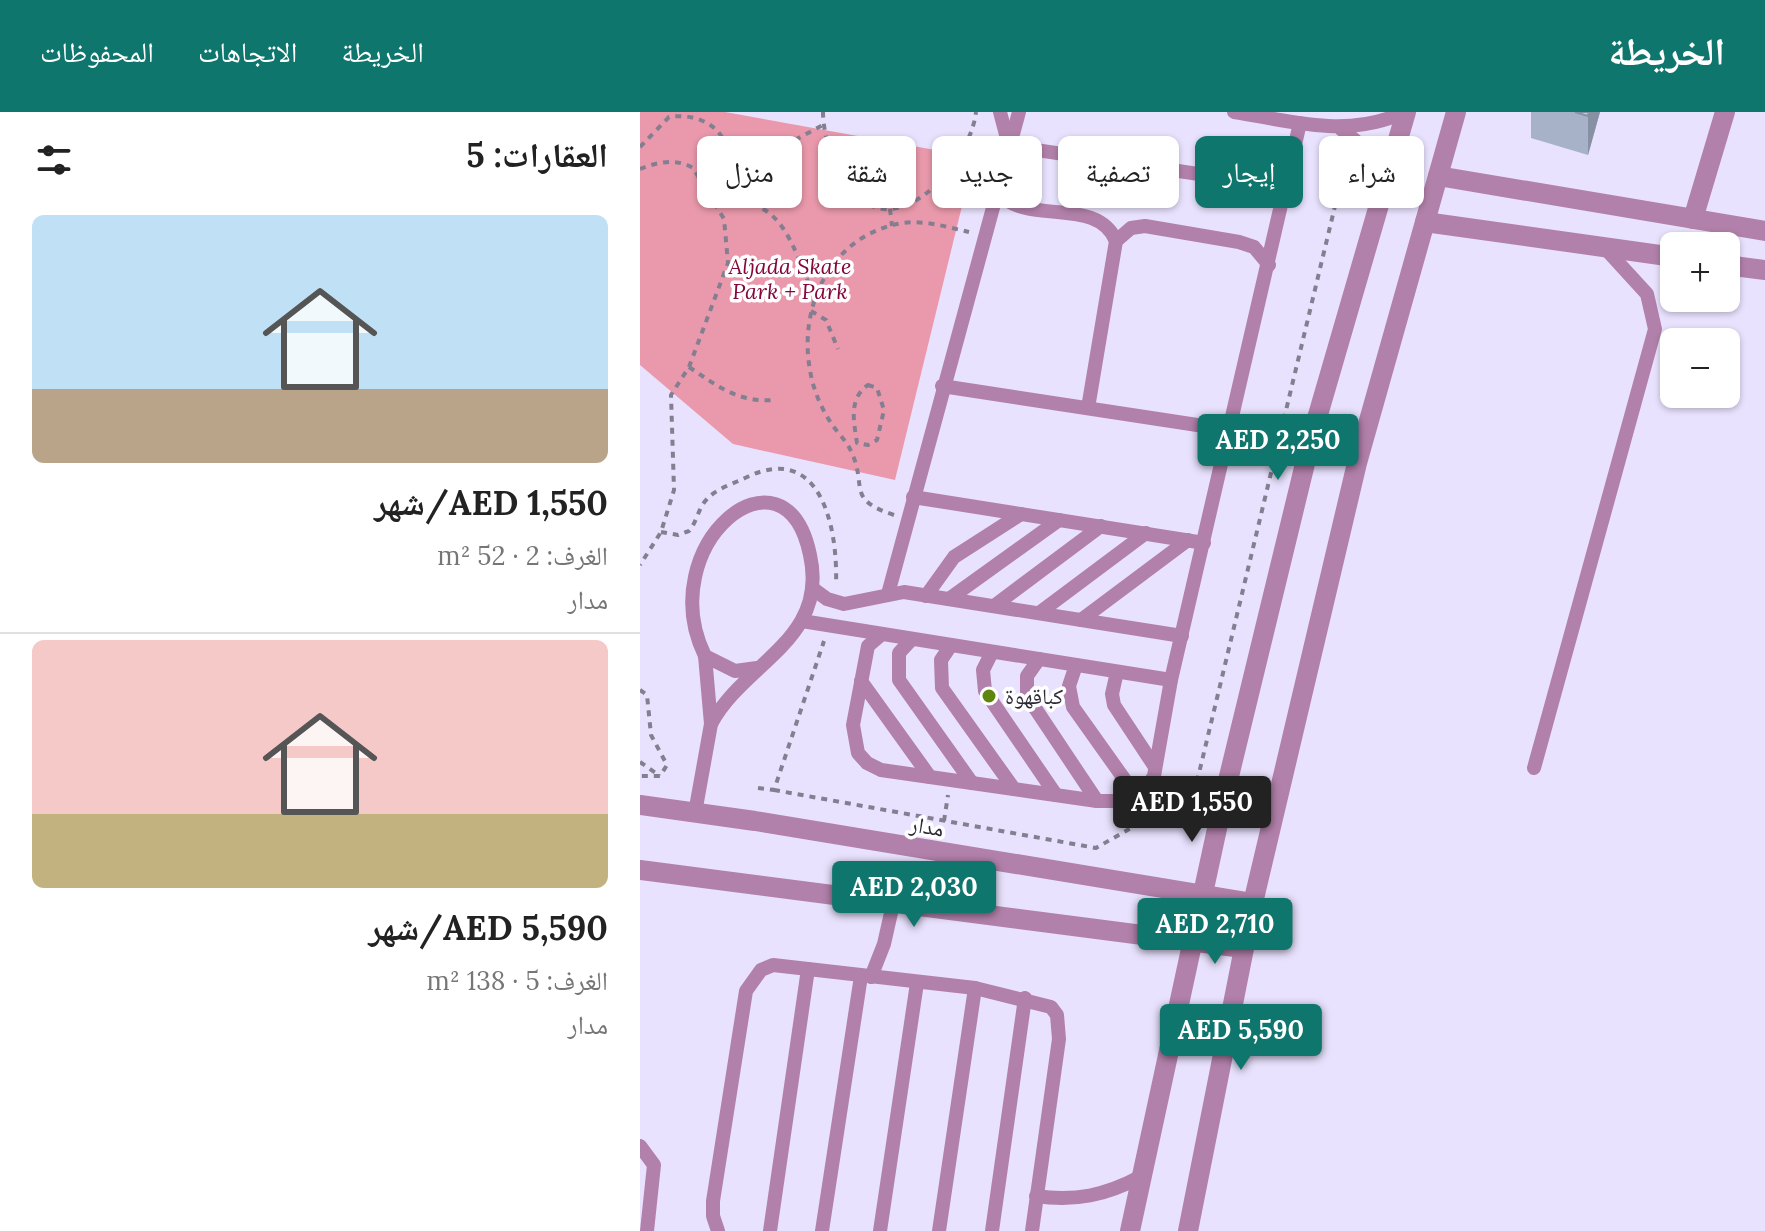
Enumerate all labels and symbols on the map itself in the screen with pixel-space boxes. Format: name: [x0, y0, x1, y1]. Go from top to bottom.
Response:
park label: Aljada Skate Park + Park: [728, 252, 851, 305]
pin: AED 2,250: [1186, 414, 1370, 482]
place label: كباقهوة: [1005, 682, 1063, 710]
marker: كباقهوة: [980, 687, 998, 705]
pin: AED 1,550: [1100, 776, 1284, 844]
street label: مدار: [907, 809, 946, 843]
pin: AED 2,030: [822, 861, 1006, 929]
pin: AED 2,710: [1123, 898, 1307, 966]
pin: AED 5,590: [1149, 1004, 1333, 1072]

